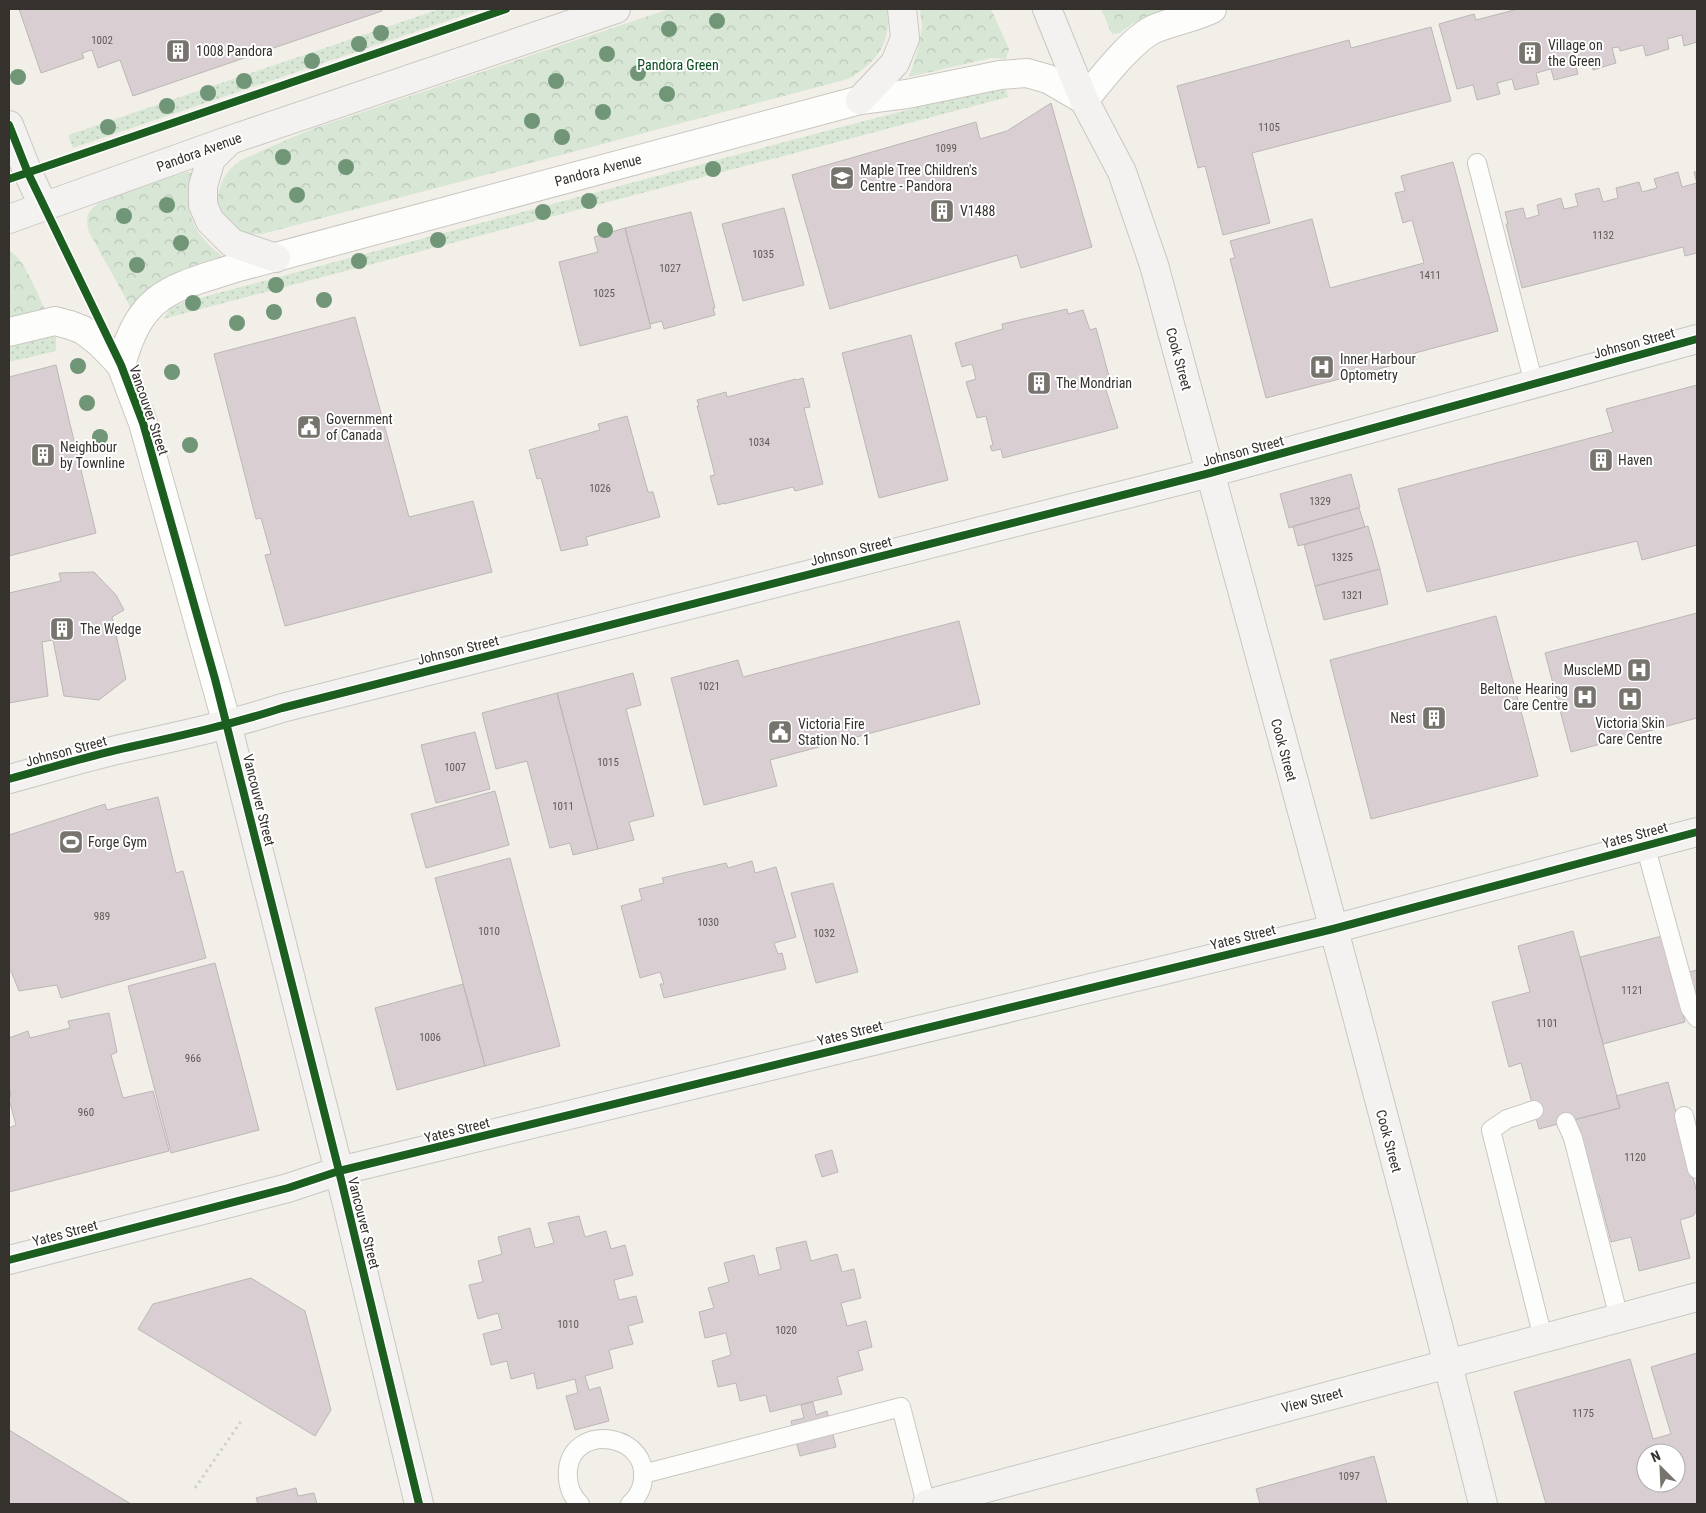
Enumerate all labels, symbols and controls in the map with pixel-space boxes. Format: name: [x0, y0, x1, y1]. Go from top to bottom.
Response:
house number: 1002: [91, 34, 113, 47]
place label: Village on the Green: [1548, 37, 1603, 69]
building icon: 1008 Pandora: [165, 38, 191, 64]
building icon: Village on the Green: [1517, 40, 1543, 66]
place label: 1008 Pandora: [196, 43, 273, 59]
park label: Pandora Green: [637, 57, 719, 73]
house number: 1105: [1258, 121, 1280, 134]
street label: Pandora Avenue: [154, 129, 244, 175]
house number: 1099: [935, 142, 957, 155]
street label: Pandora Avenue: [553, 151, 644, 189]
place label: Maple Tree Children's Centre - Pandora: [860, 162, 977, 194]
school or university icon: Maple Tree Children's Centre - Pandora: [829, 165, 855, 191]
building icon: V1488: [929, 198, 955, 224]
place label: V1488: [960, 203, 996, 219]
house number: 1132: [1592, 229, 1614, 242]
house number: 1035: [752, 248, 774, 261]
house number: 1027: [659, 262, 681, 275]
house number: 1411: [1419, 269, 1441, 282]
house number: 1025: [593, 287, 615, 300]
street label: Johnson Street: [1592, 324, 1676, 362]
street label: Cook Street: [1163, 326, 1195, 392]
place label: Inner Harbour Optometry: [1340, 351, 1416, 383]
hospital icon: Inner Harbour Optometry: [1309, 354, 1335, 380]
street label: Vancouver Street: [126, 363, 172, 457]
building icon: The Mondrian: [1026, 370, 1052, 396]
place label: The Mondrian: [1056, 375, 1132, 391]
place label: Government of Canada: [326, 411, 393, 443]
public building icon: Government of Canada: [296, 414, 322, 440]
street label: Johnson Street: [1201, 432, 1285, 470]
house number: 1034: [748, 436, 770, 449]
place label: Neighbour by Townline: [60, 439, 125, 471]
building icon: Neighbour by Townline: [30, 442, 56, 468]
building icon: Haven: [1588, 447, 1614, 473]
place label: Haven: [1618, 452, 1653, 468]
house number: 1026: [589, 482, 611, 495]
house number: 1329: [1309, 495, 1331, 508]
street label: Johnson Street: [809, 533, 893, 569]
house number: 1325: [1331, 551, 1353, 564]
house number: 1321: [1341, 589, 1363, 602]
building icon: The Wedge: [49, 616, 75, 642]
place label: The Wedge: [80, 621, 142, 637]
street label: Johnson Street: [416, 632, 500, 668]
hospital icon: MuscleMD: [1626, 657, 1652, 683]
place label: MuscleMD: [1563, 662, 1622, 678]
house number: 1021: [698, 680, 720, 693]
place label: Beltone Hearing Care Centre: [1480, 681, 1568, 713]
hospital icon: Beltone Hearing Care Centre: [1572, 684, 1598, 710]
hospital icon: Victoria Skin Care Centre: [1617, 686, 1643, 712]
building icon: Nest: [1421, 705, 1447, 731]
place label: Nest: [1390, 710, 1416, 726]
place label: Victoria Skin Care Centre: [1595, 715, 1665, 747]
place label: Victoria Fire Station No. 1: [798, 716, 870, 748]
street label: Cook Street: [1268, 717, 1300, 783]
public building icon: Victoria Fire Station No. 1: [767, 719, 793, 745]
street label: Johnson Street: [24, 732, 108, 770]
street label: Vancouver Street: [240, 752, 278, 848]
house number: 1015: [597, 756, 619, 769]
house number: 1007: [444, 761, 466, 774]
house number: 1011: [552, 800, 574, 813]
street label: Yates Street: [1601, 819, 1669, 851]
sports icon: Forge Gym: [58, 829, 84, 855]
place label: Forge Gym: [88, 834, 147, 850]
house number: 989: [94, 910, 110, 923]
house number: 1030: [697, 916, 719, 929]
street label: Yates Street: [1209, 921, 1277, 953]
house number: 1010: [478, 925, 500, 938]
house number: 1032: [813, 927, 835, 940]
house number: 1121: [1621, 984, 1643, 997]
street label: Yates Street: [816, 1017, 884, 1049]
house number: 1101: [1536, 1017, 1558, 1030]
house number: 1006: [419, 1031, 441, 1044]
house number: 966: [185, 1052, 201, 1065]
house number: 960: [78, 1106, 94, 1119]
street label: Cook Street: [1373, 1108, 1405, 1174]
street label: Yates Street: [423, 1114, 491, 1146]
house number: 1120: [1624, 1151, 1646, 1164]
street label: Vancouver Street: [345, 1175, 383, 1271]
street label: Yates Street: [31, 1217, 99, 1249]
house number: 1010: [557, 1318, 579, 1331]
house number: 1020: [775, 1324, 797, 1337]
street label: View Street: [1280, 1384, 1344, 1416]
house number: 1175: [1572, 1407, 1594, 1420]
north arrow: [1636, 1443, 1686, 1493]
text: N: [1649, 1447, 1663, 1465]
house number: 1097: [1338, 1470, 1360, 1483]

